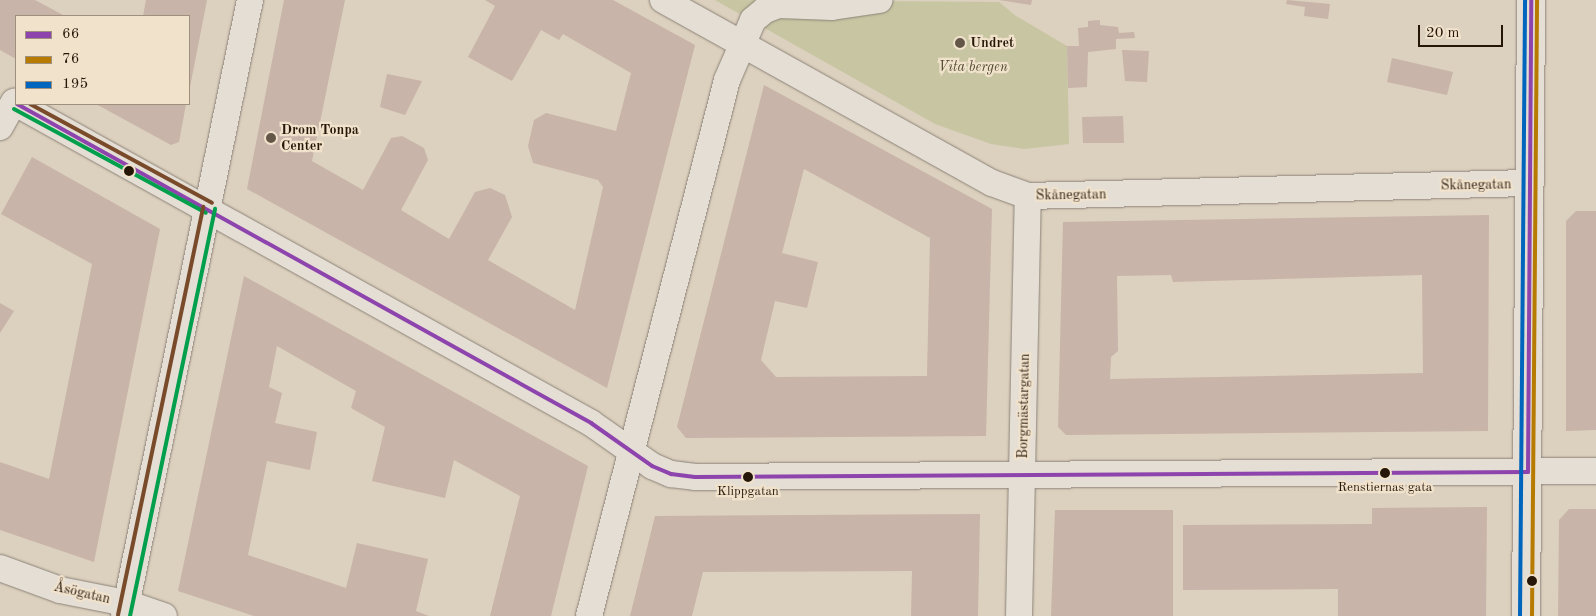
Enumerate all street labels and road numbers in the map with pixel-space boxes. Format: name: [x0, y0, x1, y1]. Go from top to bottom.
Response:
street label: Skånegatan: [1440, 176, 1512, 194]
street label: Skånegatan: [1035, 186, 1107, 204]
street label: Borgmästargatan: [1015, 353, 1033, 459]
street label: Åsögatan: [52, 578, 112, 608]

